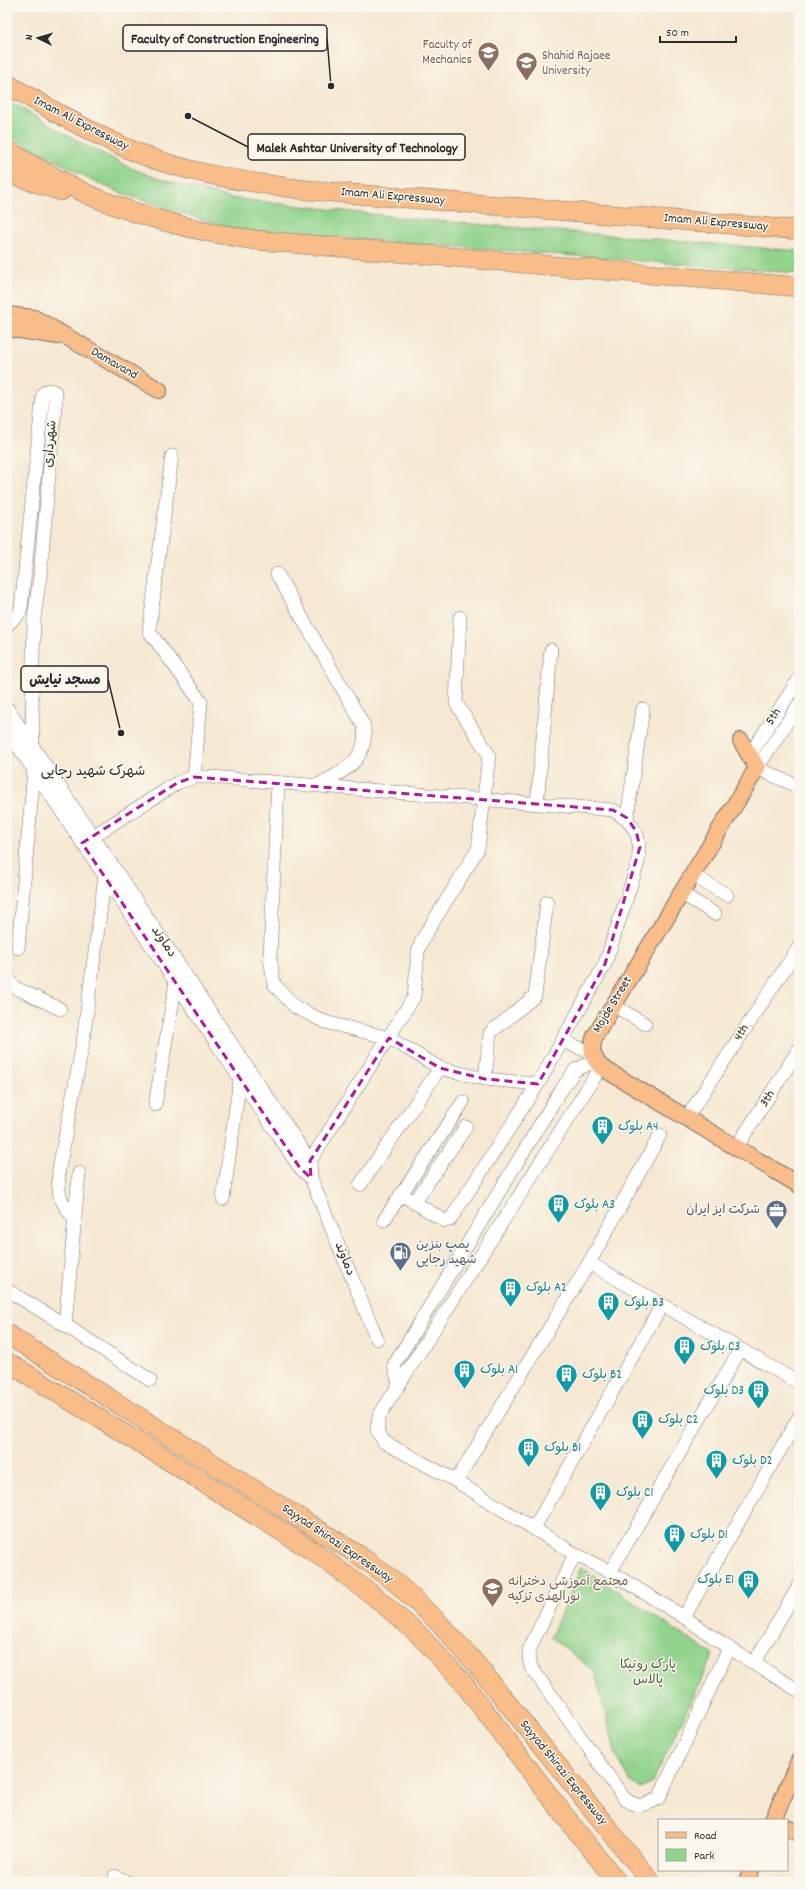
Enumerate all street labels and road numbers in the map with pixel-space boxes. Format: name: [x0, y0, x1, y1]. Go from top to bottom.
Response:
street label: Imam Ali Expressway: [30, 92, 132, 157]
street label: Imam Ali Expressway: [340, 183, 447, 211]
street label: Imam Ali Expressway: [663, 209, 770, 237]
street label: Damavand: [87, 343, 141, 385]
street label: شهرداری: [39, 420, 63, 468]
street label: 5th: [761, 705, 787, 729]
street label: دماوند: [145, 922, 181, 962]
street label: Mojde Street: [589, 973, 638, 1037]
street label: 4th: [730, 1021, 754, 1045]
street label: 3th: [756, 1087, 780, 1111]
street label: دماوند: [329, 1239, 359, 1279]
street label: Sayyad Shirazi Expressway: [277, 1500, 397, 1589]
street label: Sayyad Shirazi Expressway: [514, 1716, 612, 1830]

